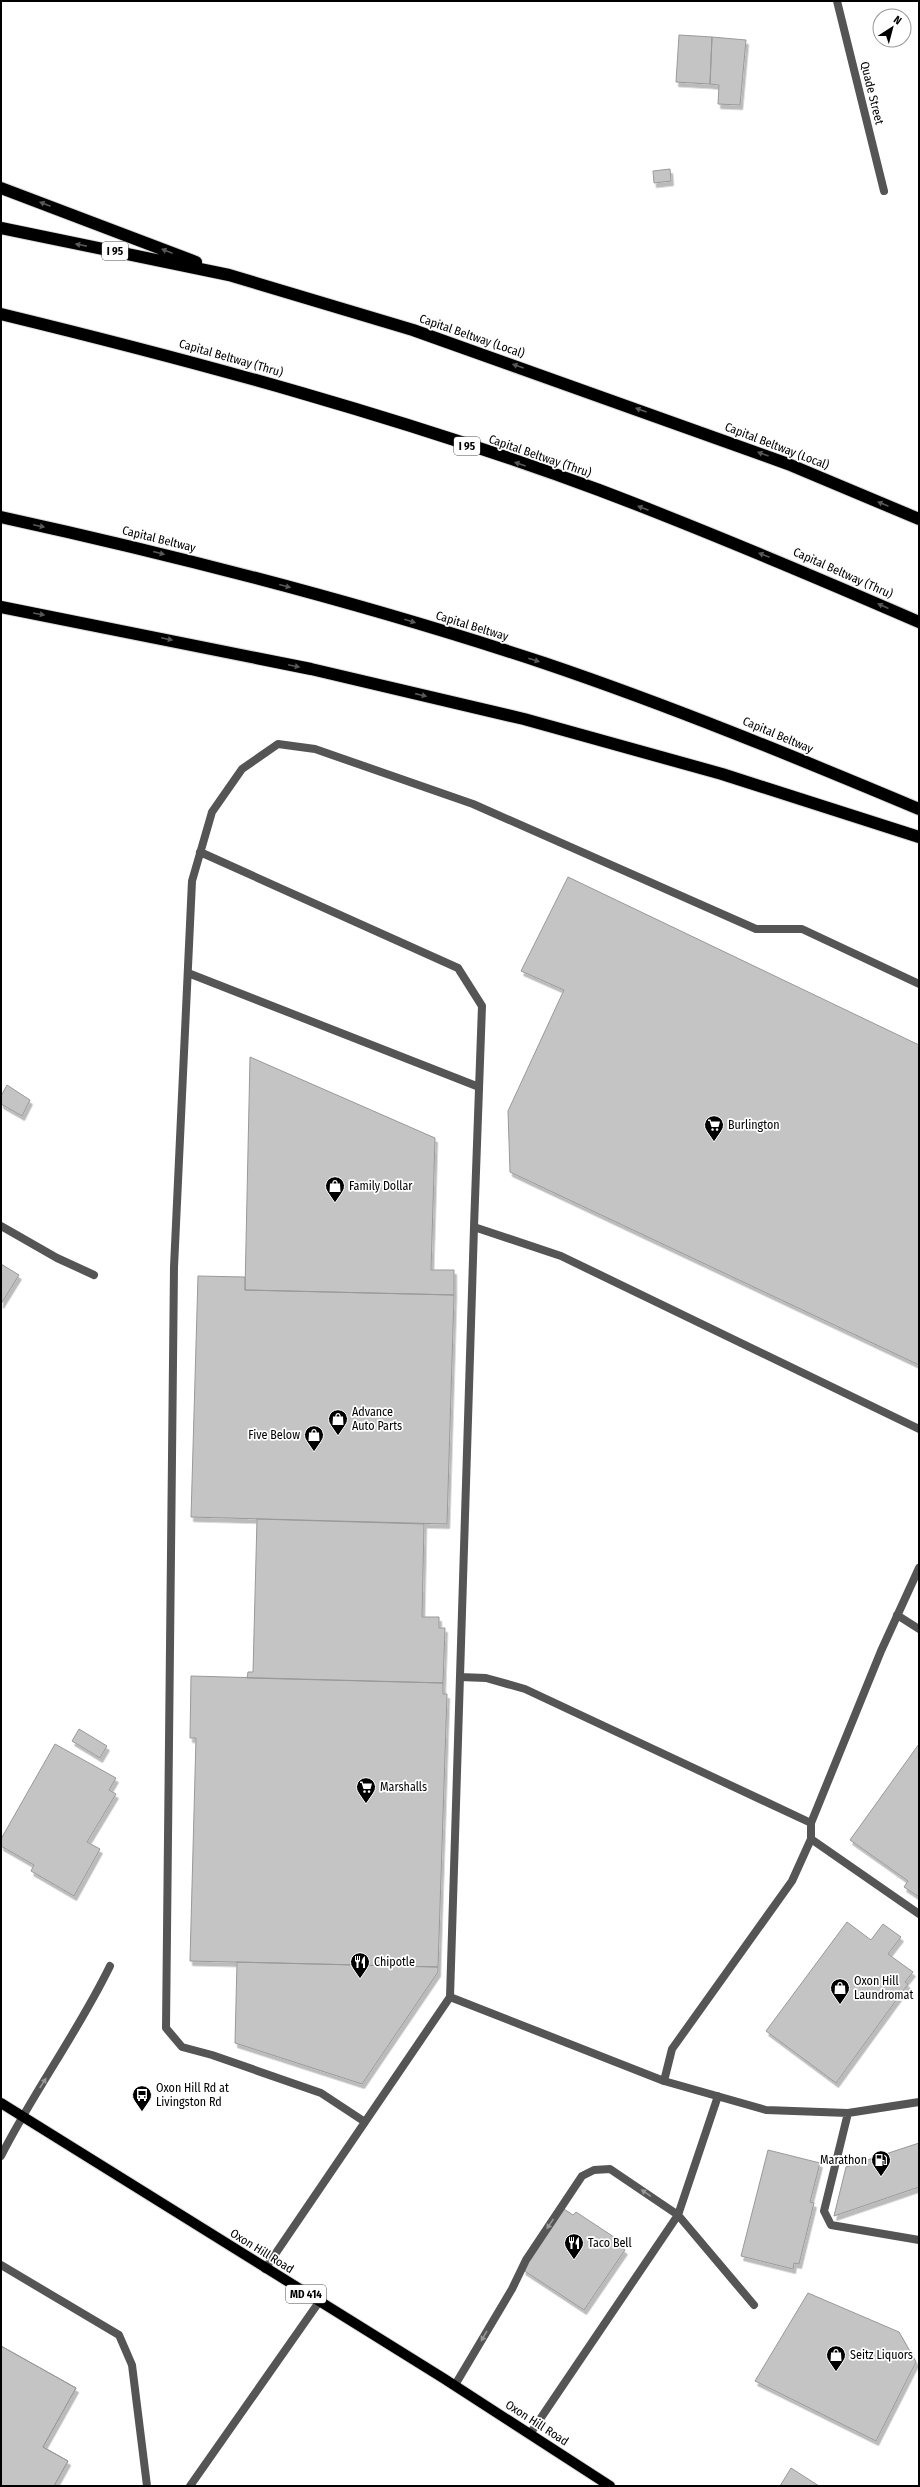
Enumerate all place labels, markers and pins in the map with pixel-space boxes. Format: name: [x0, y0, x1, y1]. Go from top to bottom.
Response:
supermarket icon: Burlington: [703, 1114, 725, 1142]
place label: Burlington: [728, 1118, 780, 1132]
shop icon: Family Dollar: [324, 1175, 346, 1203]
place label: Family Dollar: [349, 1179, 413, 1193]
place label: Advance Auto Parts: [352, 1405, 402, 1433]
shop icon: Advance Auto Parts: [327, 1408, 349, 1436]
shop icon: Five Below: [303, 1424, 325, 1452]
place label: Five Below: [248, 1428, 300, 1442]
supermarket icon: Marshalls: [355, 1776, 377, 1804]
place label: Marshalls: [380, 1780, 427, 1794]
restaurant icon: Chipotle: [349, 1951, 371, 1979]
place label: Chipotle: [374, 1955, 415, 1969]
place label: Oxon Hill Laundromat: [854, 1974, 913, 2002]
shop icon: Oxon Hill Laundromat: [829, 1977, 851, 2005]
place label: Oxon Hill Rd at Livingston Rd: [156, 2081, 229, 2109]
bus stop icon: Oxon Hill Rd at Livingston Rd: [131, 2084, 153, 2112]
fuel station icon: Marathon: [870, 2149, 892, 2177]
place label: Marathon: [820, 2153, 867, 2167]
restaurant icon: Taco Bell: [563, 2232, 585, 2260]
place label: Taco Bell: [588, 2236, 632, 2250]
shop icon: Seitz Liquors: [825, 2344, 847, 2372]
place label: Seitz Liquors: [850, 2348, 913, 2362]

